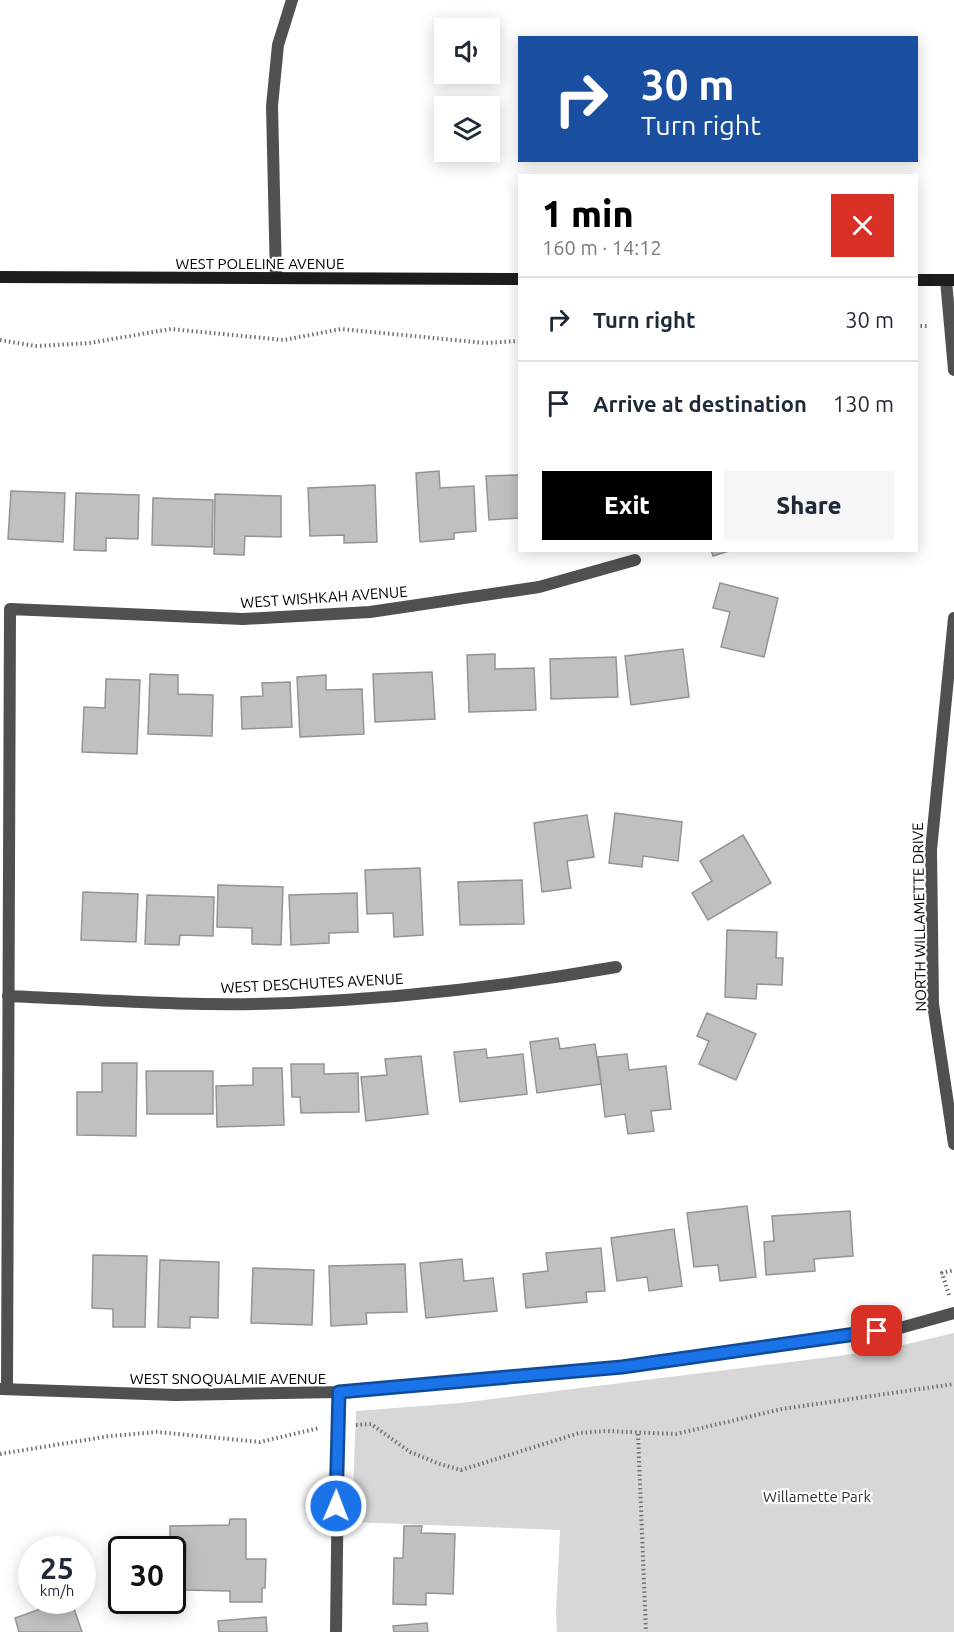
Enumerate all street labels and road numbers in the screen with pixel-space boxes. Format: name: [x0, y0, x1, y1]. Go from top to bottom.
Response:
street label: WEST POLELINE AVENUE: [176, 255, 344, 272]
street label: WEST WISHKAH AVENUE: [240, 583, 408, 611]
street label: NORTH WILLAMETTE DRIVE: [909, 822, 929, 1012]
street label: WEST DESCHUTES AVENUE: [220, 970, 404, 996]
street label: WEST SNOQUALMIE AVENUE: [130, 1370, 326, 1387]

